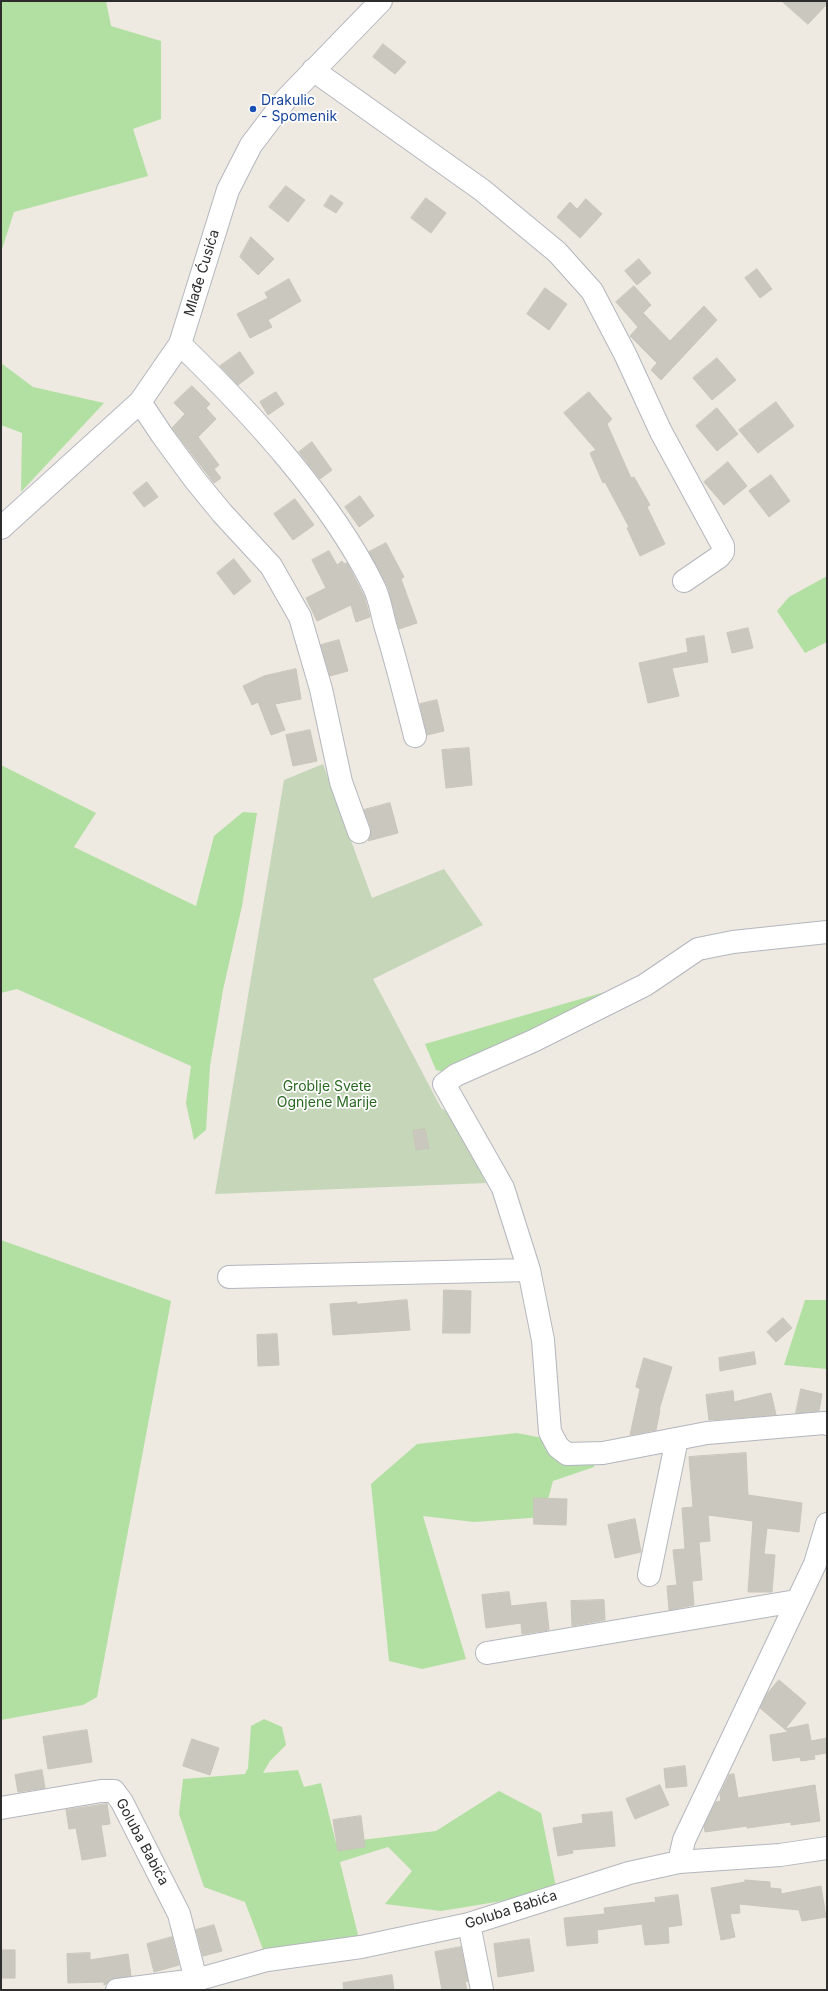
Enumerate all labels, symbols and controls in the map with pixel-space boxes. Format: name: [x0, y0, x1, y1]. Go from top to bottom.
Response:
place label: Drakulic - Spomenik: [261, 93, 337, 126]
marker: Drakulic - Spomenik: [248, 104, 258, 114]
street label: Mlađe Ćusića: [181, 228, 223, 318]
park label: Groblje Svete Ognjene Marije: [277, 1079, 377, 1112]
street label: Goluba Babića: [112, 1796, 172, 1888]
street label: Goluba Babića: [463, 1887, 559, 1933]

